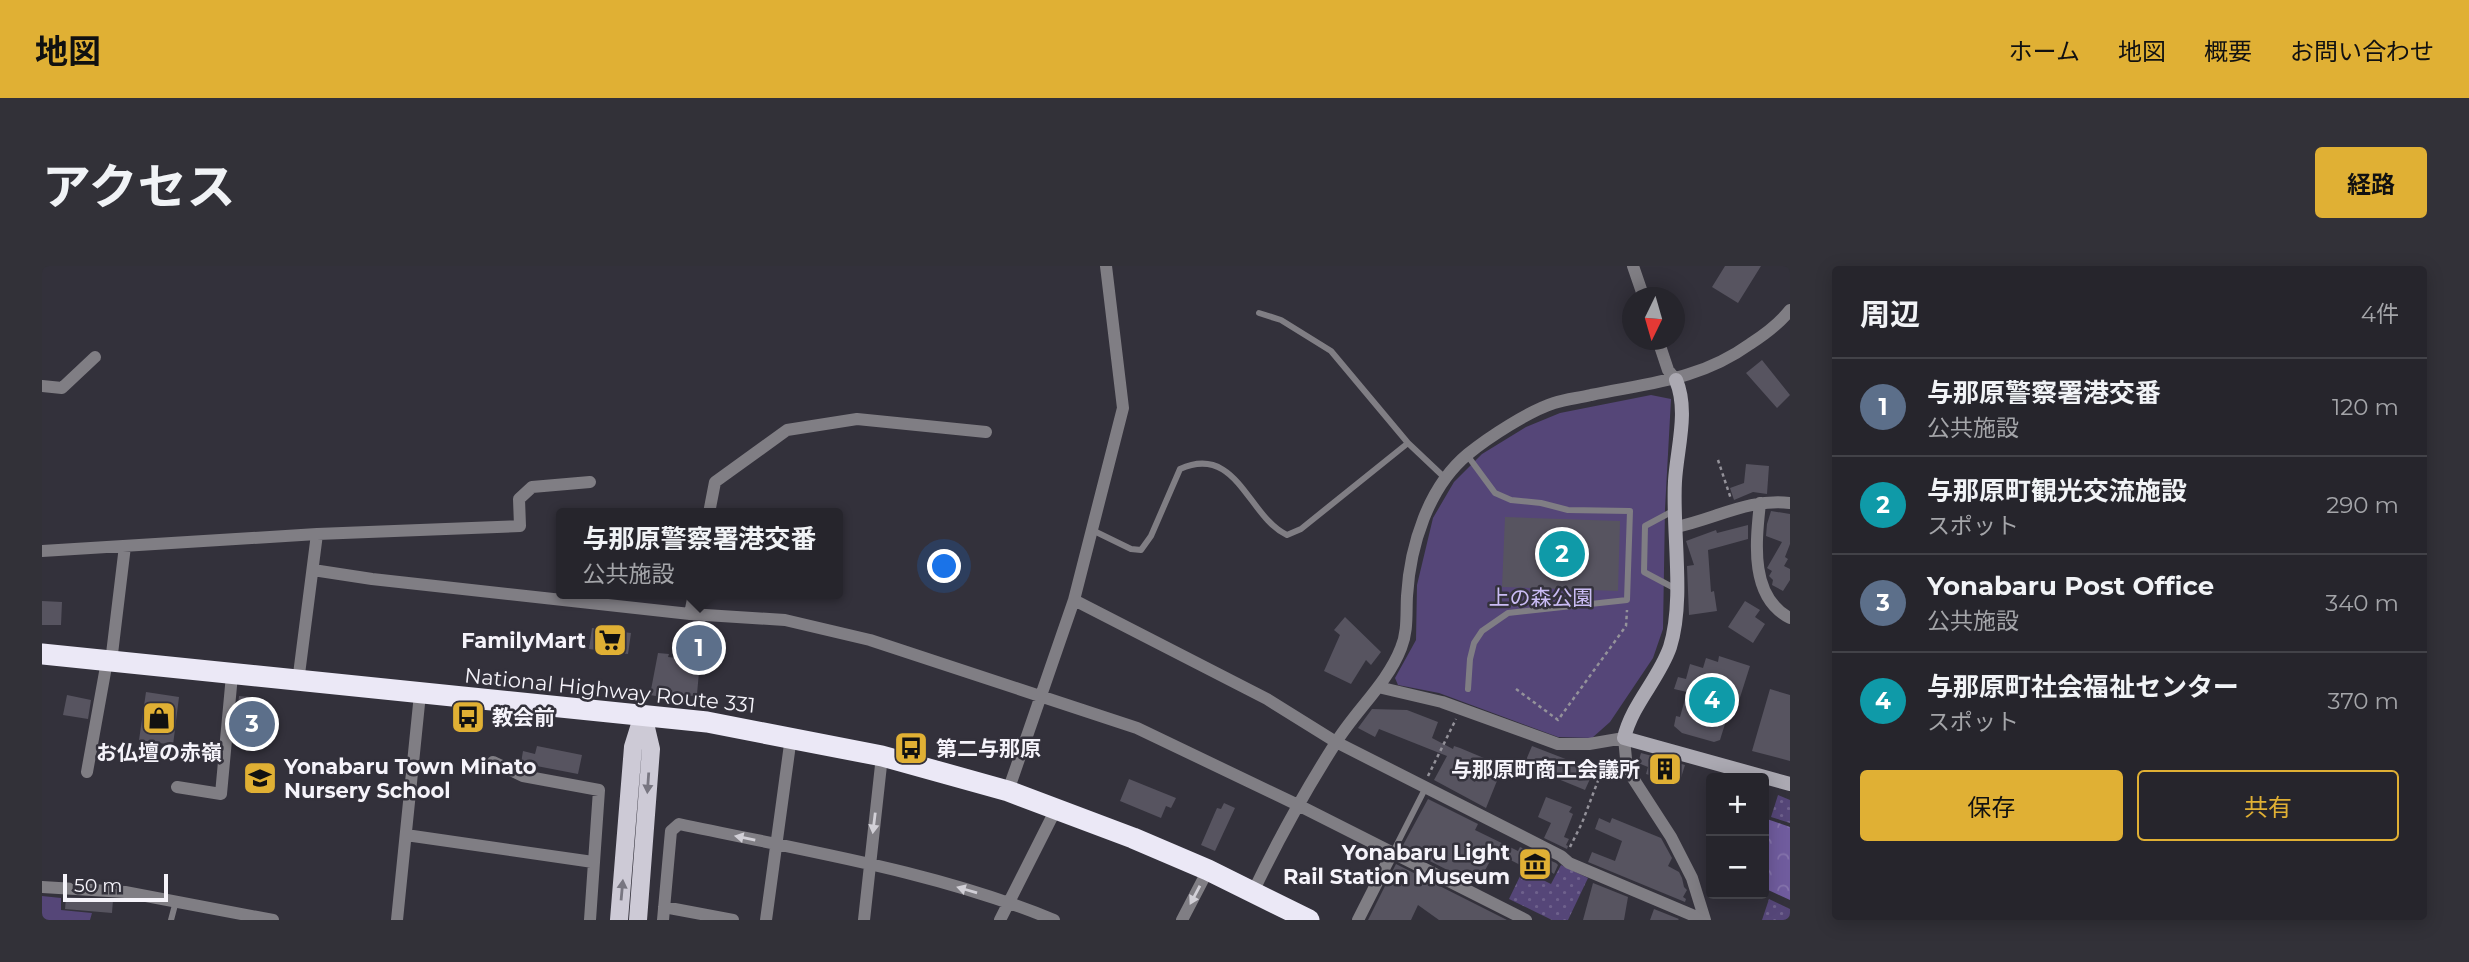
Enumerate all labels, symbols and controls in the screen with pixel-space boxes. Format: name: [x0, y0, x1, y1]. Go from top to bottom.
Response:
text: 地図: [35, 31, 101, 71]
text: ホーム: [2009, 37, 2080, 66]
text: 地図: [2118, 37, 2166, 66]
text: 概要: [2204, 37, 2252, 66]
text: お問い合わせ: [2290, 37, 2434, 66]
button: 経路: [2315, 147, 2427, 218]
text: アクセス: [42, 157, 236, 216]
north arrow: [1622, 287, 1685, 350]
text: 周辺: [1860, 296, 1920, 333]
text: 4件: [2361, 300, 2399, 328]
text: 与那原警察署港交番: [1927, 377, 2161, 409]
text: 1: [1878, 393, 1888, 421]
text: 120 m: [2332, 393, 2399, 421]
text: 公共施設: [1927, 414, 2019, 442]
text: 与那原町観光交流施設: [1927, 475, 2187, 507]
text: 2: [1876, 491, 1890, 519]
text: 290 m: [2326, 491, 2399, 519]
popup: [556, 508, 843, 599]
text: スポット: [1927, 512, 2019, 540]
text: 与那原警察署港交番: [582, 523, 817, 555]
pin: 2: [1539, 528, 1585, 580]
your location: [927, 549, 961, 583]
text: 公共施設: [582, 560, 674, 588]
text: Yonabaru Post Office: [1927, 570, 2214, 602]
park label: 上の森公園: [1489, 585, 1594, 610]
text: 3: [1876, 589, 1890, 617]
text: 340 m: [2325, 589, 2399, 617]
text: 公共施設: [1927, 607, 2019, 635]
supermarket icon: FamilyMart: [591, 621, 629, 659]
pin: 1: [676, 622, 722, 674]
place label: FamilyMart: [461, 628, 586, 653]
street label: National Highway Route 331: [463, 662, 757, 718]
text: 与那原町社会福祉センター: [1927, 671, 2239, 703]
pin: 4: [1689, 674, 1735, 726]
text: 4: [1875, 687, 1891, 715]
text: 370 m: [2328, 687, 2399, 715]
pin: 3: [229, 698, 275, 750]
bus stop icon: 教会前: [449, 698, 487, 736]
shop icon: お仏壇の赤嶺: [140, 699, 178, 737]
place label: 教会前: [492, 705, 555, 730]
text: スポット: [1927, 708, 2019, 736]
bus stop icon: 第二与那原: [892, 729, 930, 767]
place label: 第二与那原: [936, 736, 1041, 761]
place label: お仏壇の赤嶺: [96, 740, 222, 765]
building icon: 与那原町商工会議所: [1646, 750, 1684, 788]
place label: Yonabaru Town Minato Nursery School: [283, 754, 537, 803]
place label: 与那原町商工会議所: [1451, 757, 1640, 782]
school or university icon: Yonabaru Town Minato Nursery School: [241, 759, 279, 797]
button: 保存: [1860, 770, 2123, 841]
button: 共有: [2137, 770, 2399, 841]
one-way arrow: [642, 772, 653, 794]
map controls: [1706, 773, 1769, 899]
button: +: [1706, 773, 1769, 836]
one-way arrow: [869, 813, 880, 835]
one-way arrow: [734, 833, 756, 844]
button: −: [1706, 836, 1769, 899]
place label: Yonabaru Light Rail Station Museum: [1283, 840, 1510, 889]
museum icon: Yonabaru Light Rail Station Museum: [1516, 845, 1554, 883]
scale bar: [63, 871, 168, 903]
text: 50 m: [74, 874, 122, 897]
one-way arrow: [617, 879, 628, 901]
one-way arrow: [956, 884, 977, 894]
one-way arrow: [1189, 885, 1201, 905]

